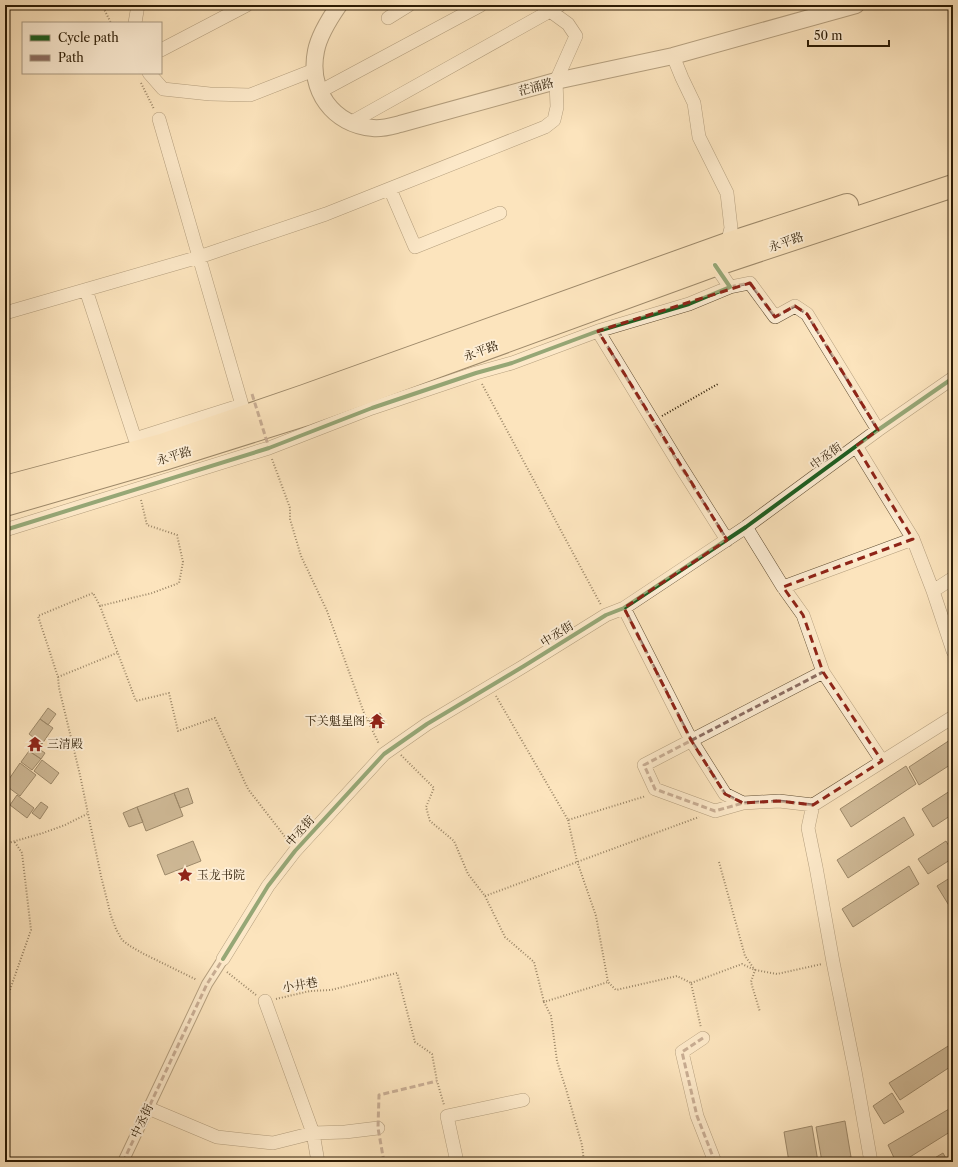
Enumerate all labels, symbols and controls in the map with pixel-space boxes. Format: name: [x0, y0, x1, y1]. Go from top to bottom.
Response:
legend: [22, 22, 162, 74]
scale bar: [808, 22, 889, 48]
text: 50 m: [814, 28, 843, 43]
text: Cycle path: [58, 30, 119, 45]
text: Path: [58, 50, 84, 65]
street label: 茫涌路: [517, 75, 555, 98]
street label: 永平路: [766, 229, 805, 254]
street label: 永平路: [461, 337, 500, 364]
street label: 中丞街: [807, 438, 845, 472]
street label: 永平路: [154, 443, 193, 468]
street label: 中丞街: [537, 617, 577, 649]
temple icon: 下关魁星阁: [368, 712, 386, 730]
place label: 下关魁星阁: [305, 713, 365, 728]
temple icon: 三清殿: [26, 735, 44, 753]
place label: 三清殿: [47, 736, 83, 751]
street label: 中丞街: [282, 812, 318, 849]
place icon: 玉龙书院: [176, 866, 194, 884]
place label: 玉龙书院: [197, 867, 245, 882]
street label: 小井巷: [281, 974, 319, 995]
street label: 中丞街: [127, 1100, 156, 1140]

